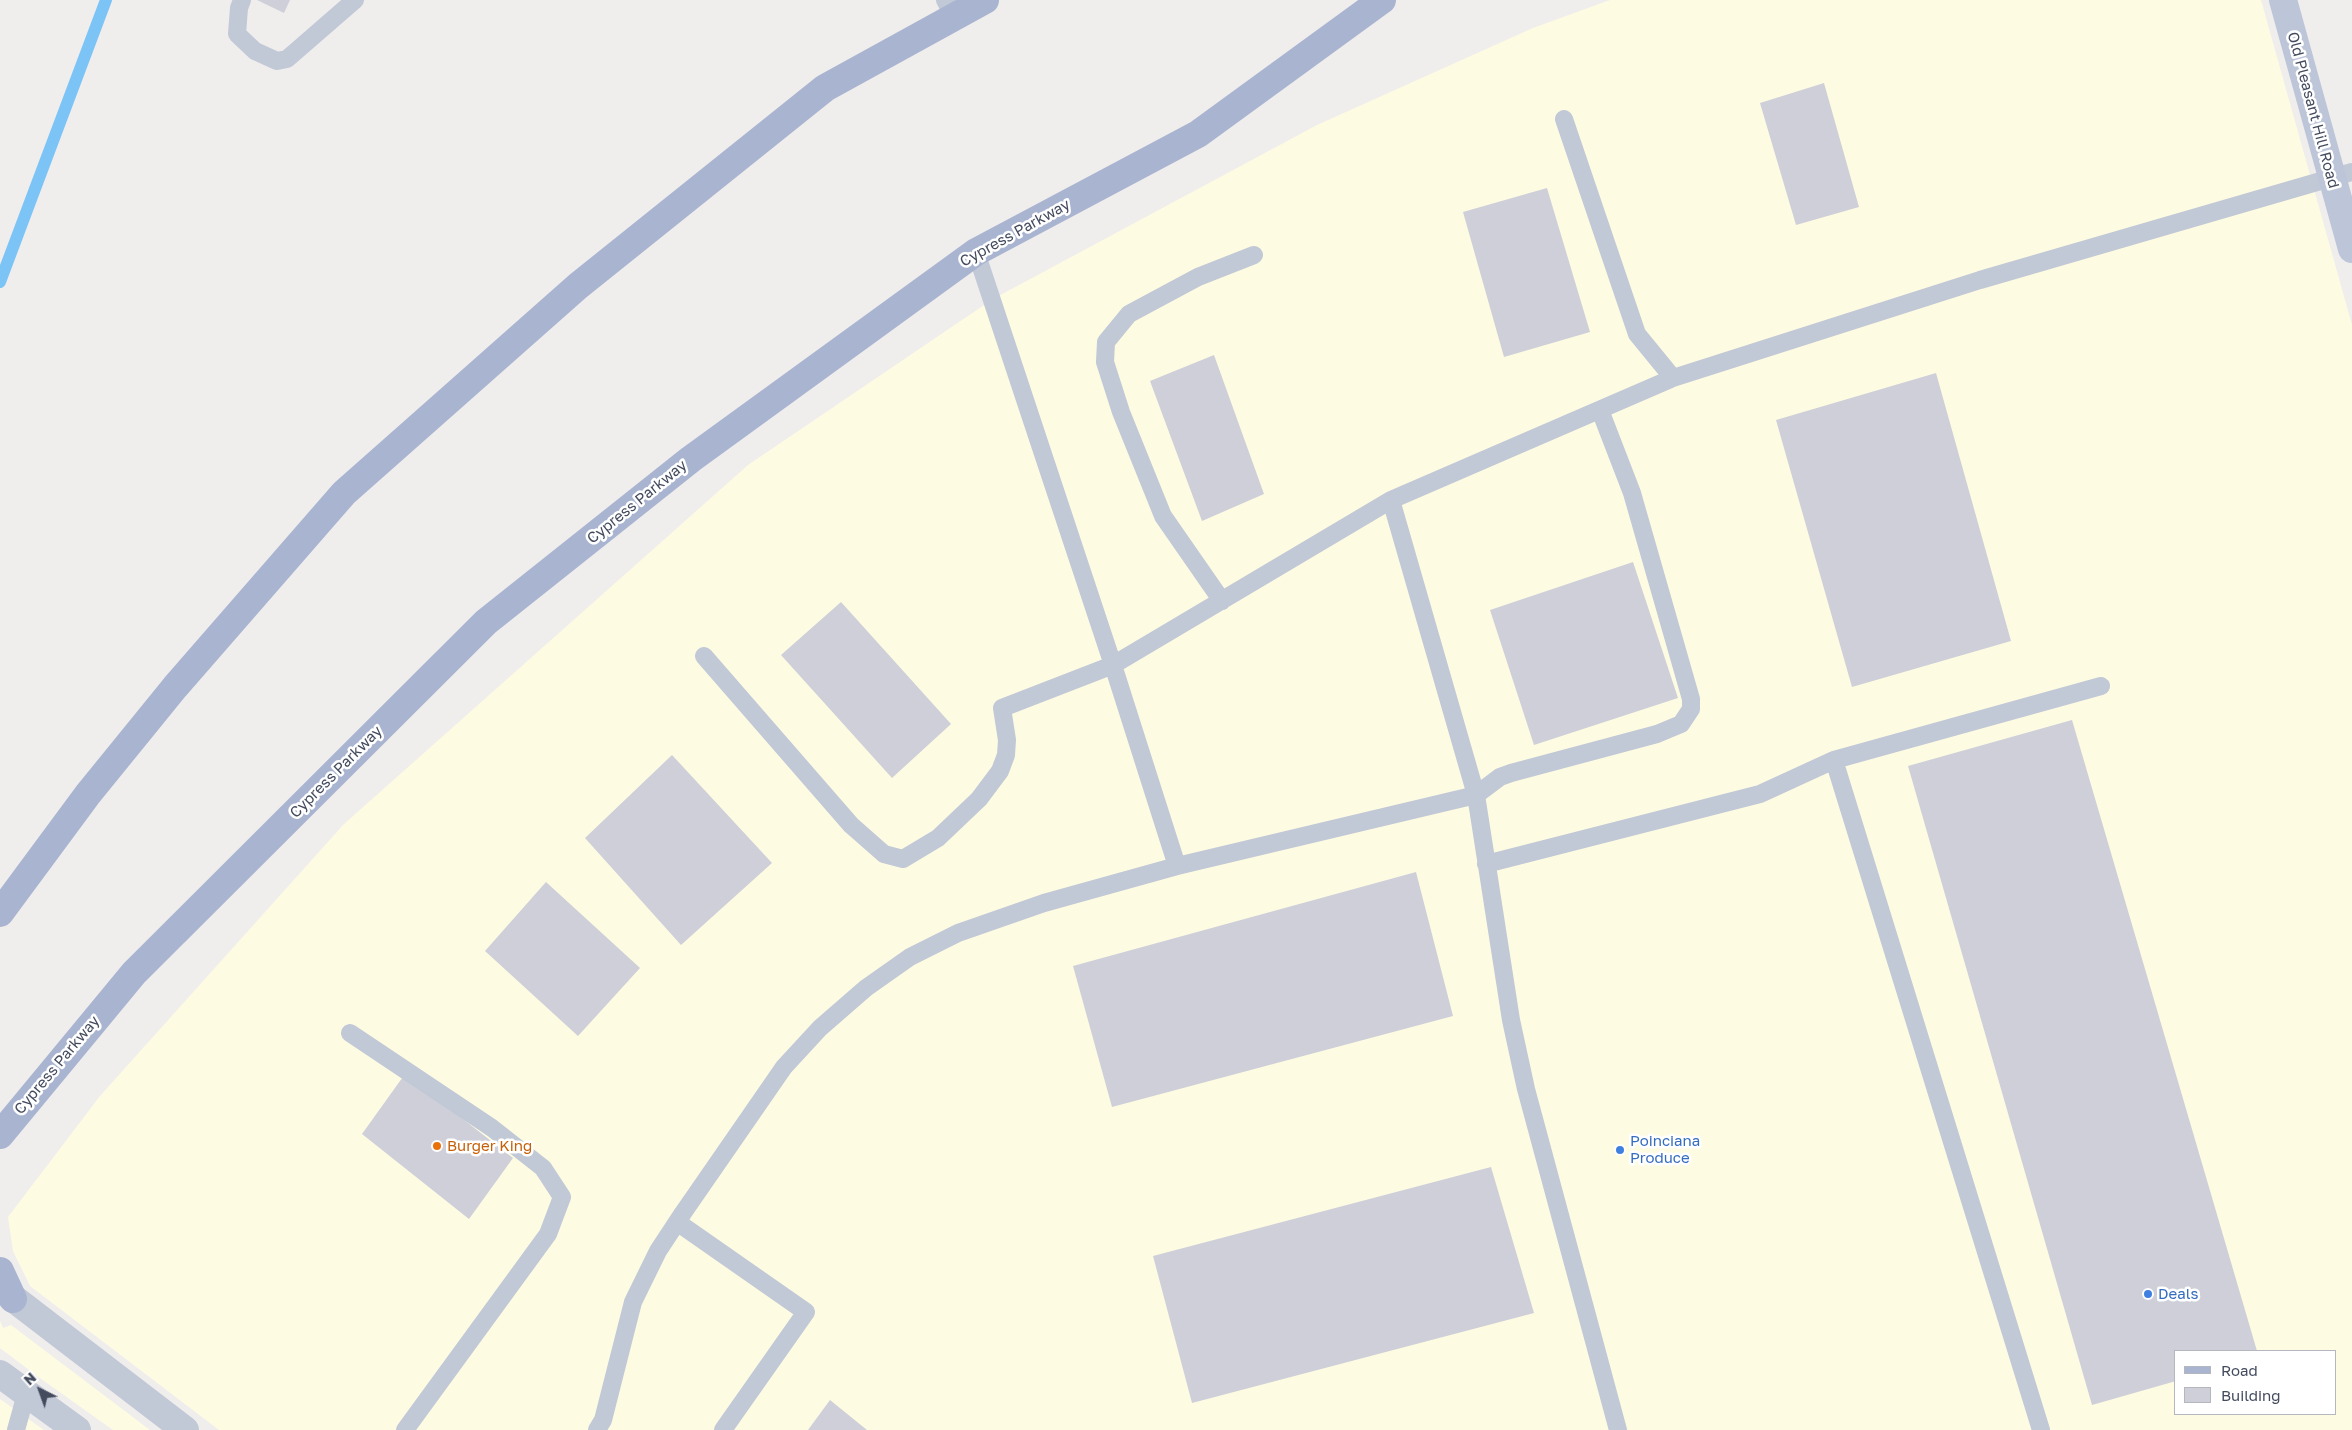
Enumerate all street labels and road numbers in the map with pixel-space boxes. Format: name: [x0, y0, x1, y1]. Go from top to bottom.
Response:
street label: Old Pleasant Hill Road: [2283, 30, 2343, 190]
street label: Cypress Parkway: [957, 195, 1073, 271]
street label: Cypress Parkway: [584, 456, 690, 548]
street label: Cypress Parkway: [286, 722, 386, 822]
street label: Cypress Parkway: [11, 1012, 103, 1118]

